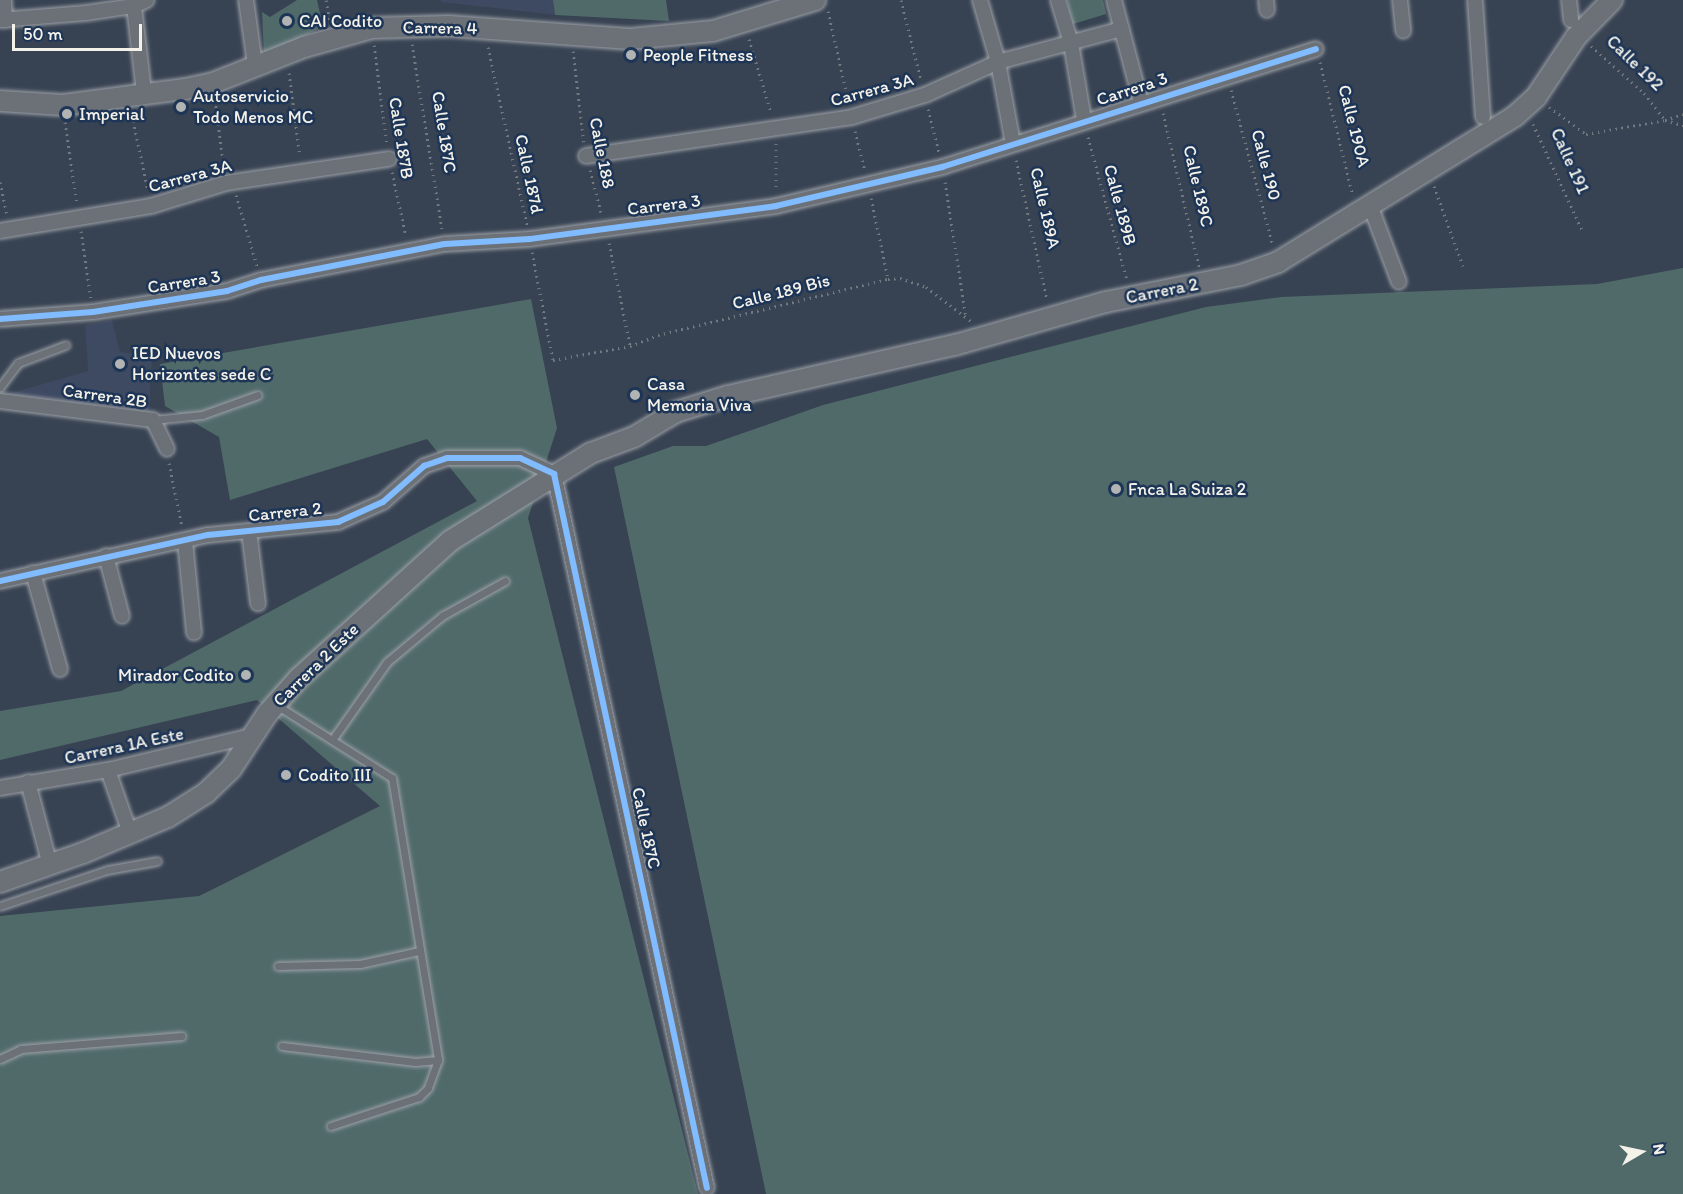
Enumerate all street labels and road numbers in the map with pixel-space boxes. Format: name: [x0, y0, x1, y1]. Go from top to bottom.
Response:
street label: Carrera 4: [402, 17, 478, 39]
street label: Calle 192: [1602, 31, 1668, 95]
street label: Carrera 3: [1094, 67, 1170, 111]
street label: Carrera 3A: [828, 69, 916, 111]
street label: Calle 190A: [1333, 83, 1375, 169]
street label: Calle 187C: [427, 90, 461, 174]
street label: Calle 187B: [384, 96, 418, 180]
street label: Calle 188: [585, 116, 619, 190]
street label: Calle 191: [1546, 125, 1594, 197]
street label: Calle 190: [1246, 127, 1286, 203]
street label: Calle 187d: [510, 132, 548, 216]
street label: Calle 189C: [1178, 143, 1218, 229]
street label: Carrera 3A: [146, 155, 234, 197]
street label: Calle 189B: [1099, 162, 1141, 248]
street label: Calle 189A: [1025, 165, 1065, 251]
street label: Carrera 3: [626, 190, 702, 220]
street label: Carrera 3: [146, 266, 222, 298]
street label: Calle 189 Bis: [730, 269, 832, 315]
street label: Carrera 2: [1124, 273, 1200, 309]
street label: Carrera 2B: [61, 379, 149, 413]
street label: Carrera 2: [247, 497, 323, 527]
street label: Carrera 2 Este: [269, 619, 363, 711]
street label: Carrera 1A Este: [62, 723, 186, 769]
street label: Calle 187C: [627, 785, 665, 871]

